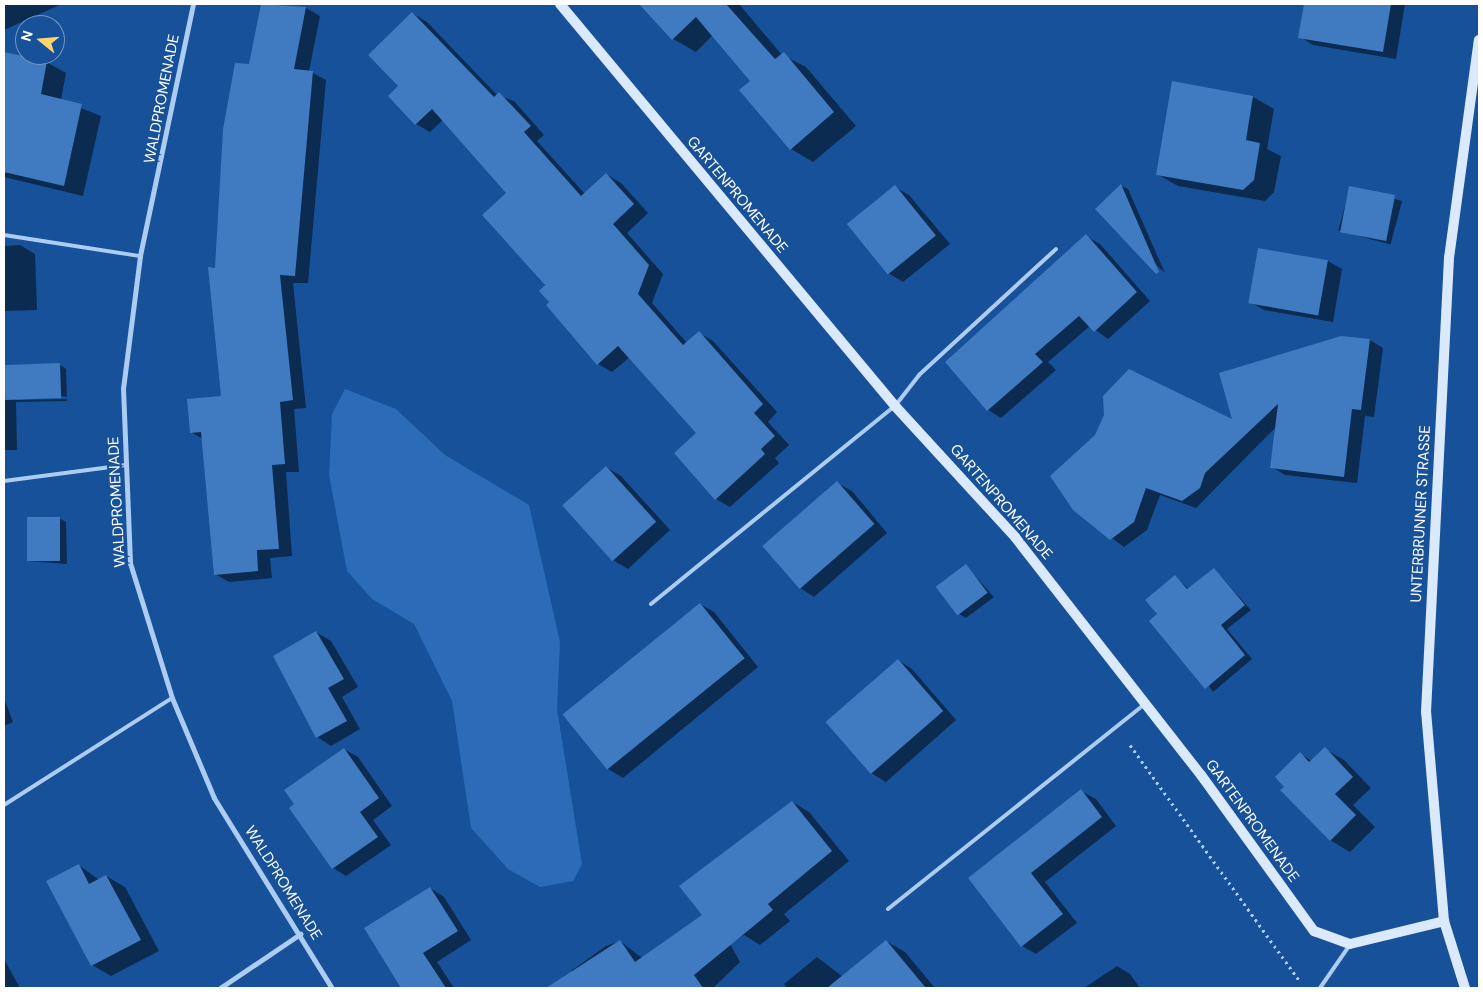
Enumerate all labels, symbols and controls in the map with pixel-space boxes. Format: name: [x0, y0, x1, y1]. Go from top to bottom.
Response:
north arrow: [15, 15, 65, 65]
text: N: [17, 28, 37, 43]
street label: WALDPROMENADE: [141, 33, 183, 165]
street label: GARTENPROMENADE: [683, 133, 791, 257]
street label: UNTERBRUNNER STRASSE: [1407, 425, 1435, 603]
street label: WALDPROMENADE: [105, 436, 129, 568]
street label: GARTENPROMENADE: [946, 441, 1056, 563]
street label: GARTENPROMENADE: [1202, 756, 1302, 886]
street label: WALDPROMENADE: [241, 823, 325, 943]

